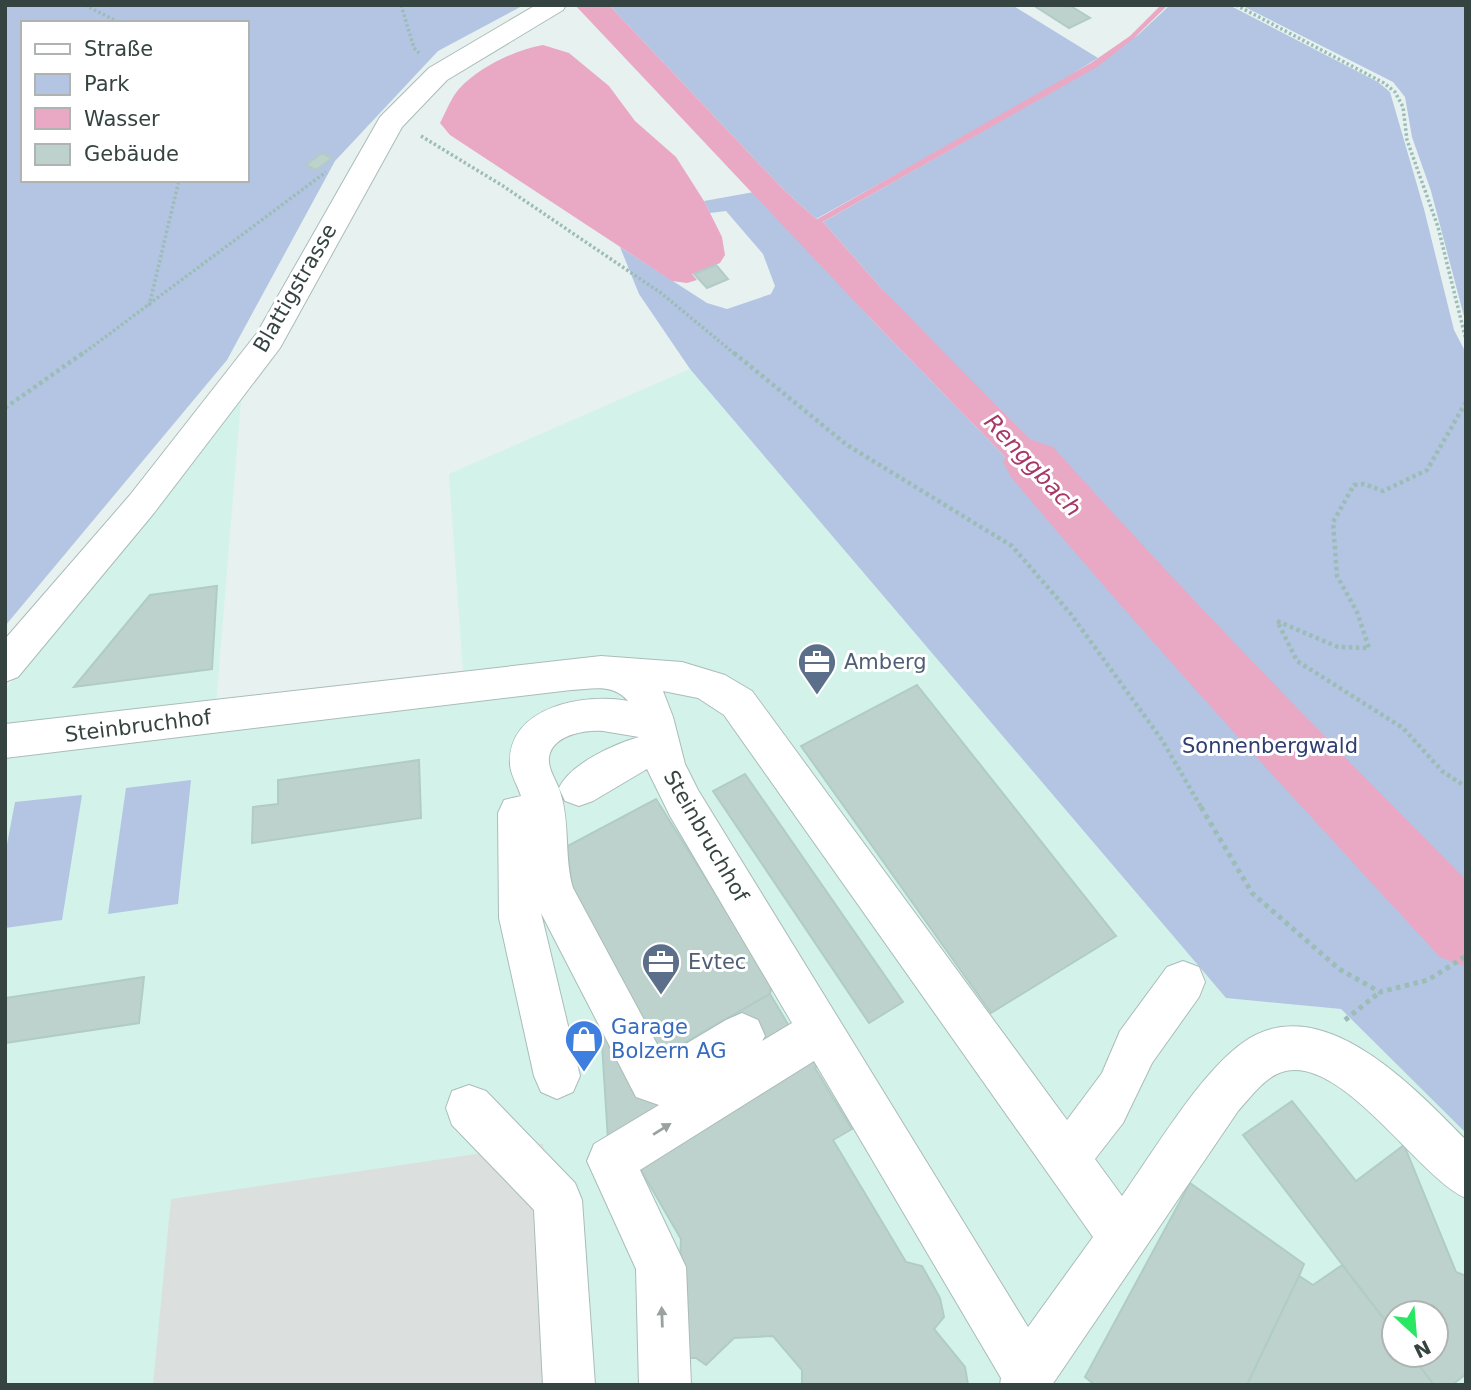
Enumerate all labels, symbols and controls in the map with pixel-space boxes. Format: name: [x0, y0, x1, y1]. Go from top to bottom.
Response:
legend: [21, 21, 248, 182]
text: Straße: [84, 37, 153, 61]
text: Park: [84, 72, 130, 96]
text: Wasser: [84, 107, 160, 131]
text: Gebäude: [84, 142, 179, 166]
street label: Blattigstrasse: [249, 220, 341, 356]
water label: Renggbach: [979, 409, 1087, 521]
office icon: Amberg: [796, 641, 838, 696]
place label: Amberg: [844, 650, 927, 674]
street label: Steinbruchhof: [63, 705, 213, 747]
park label: Sonnenbergwald: [1182, 734, 1358, 758]
street label: Steinbruchhof: [659, 766, 754, 906]
office icon: Evtec: [640, 941, 682, 996]
place label: Evtec: [688, 950, 746, 974]
place label: Garage Bolzern AG: [611, 1015, 727, 1063]
shop icon: Garage Bolzern AG: [563, 1018, 605, 1073]
one-way arrow: [653, 1123, 672, 1136]
north arrow: [1380, 1299, 1450, 1369]
one-way arrow: [657, 1305, 668, 1327]
text: N: [1410, 1336, 1434, 1363]

